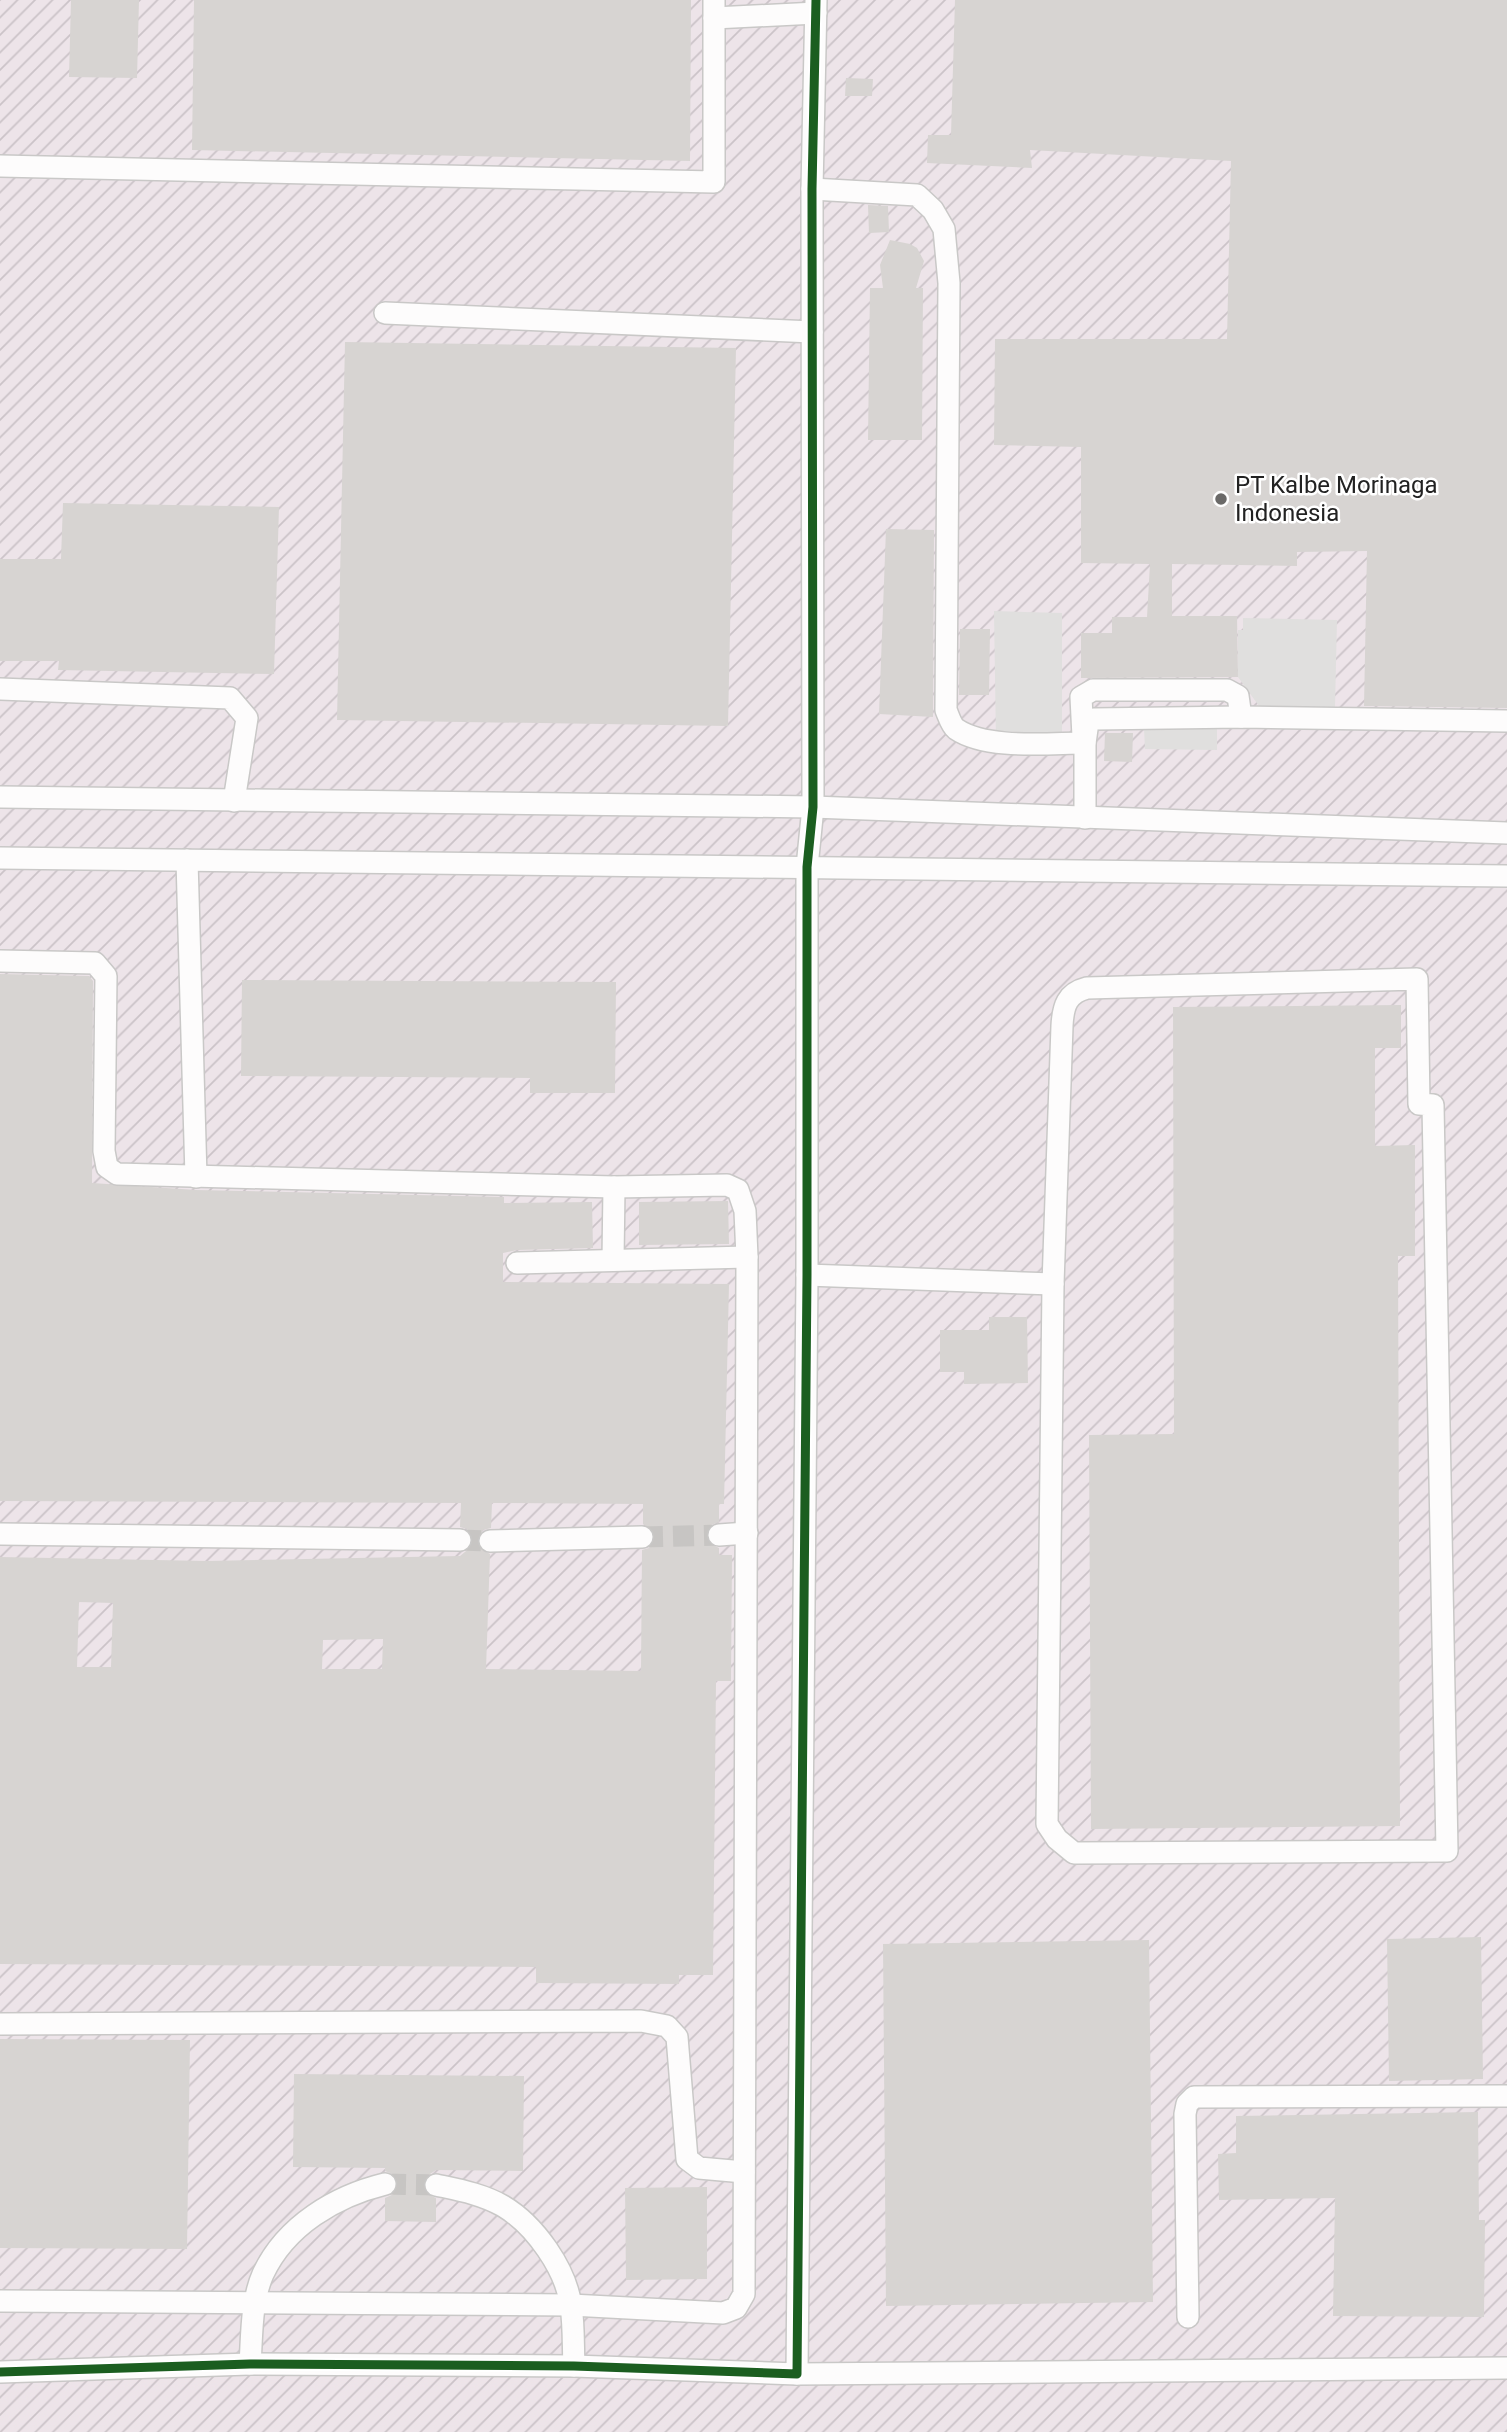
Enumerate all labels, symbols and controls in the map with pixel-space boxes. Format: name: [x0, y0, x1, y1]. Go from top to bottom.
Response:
place label: PT Kalbe Morinaga Indonesia: [1235, 471, 1438, 527]
marker: PT Kalbe Morinaga Indonesia: [1213, 491, 1229, 507]

